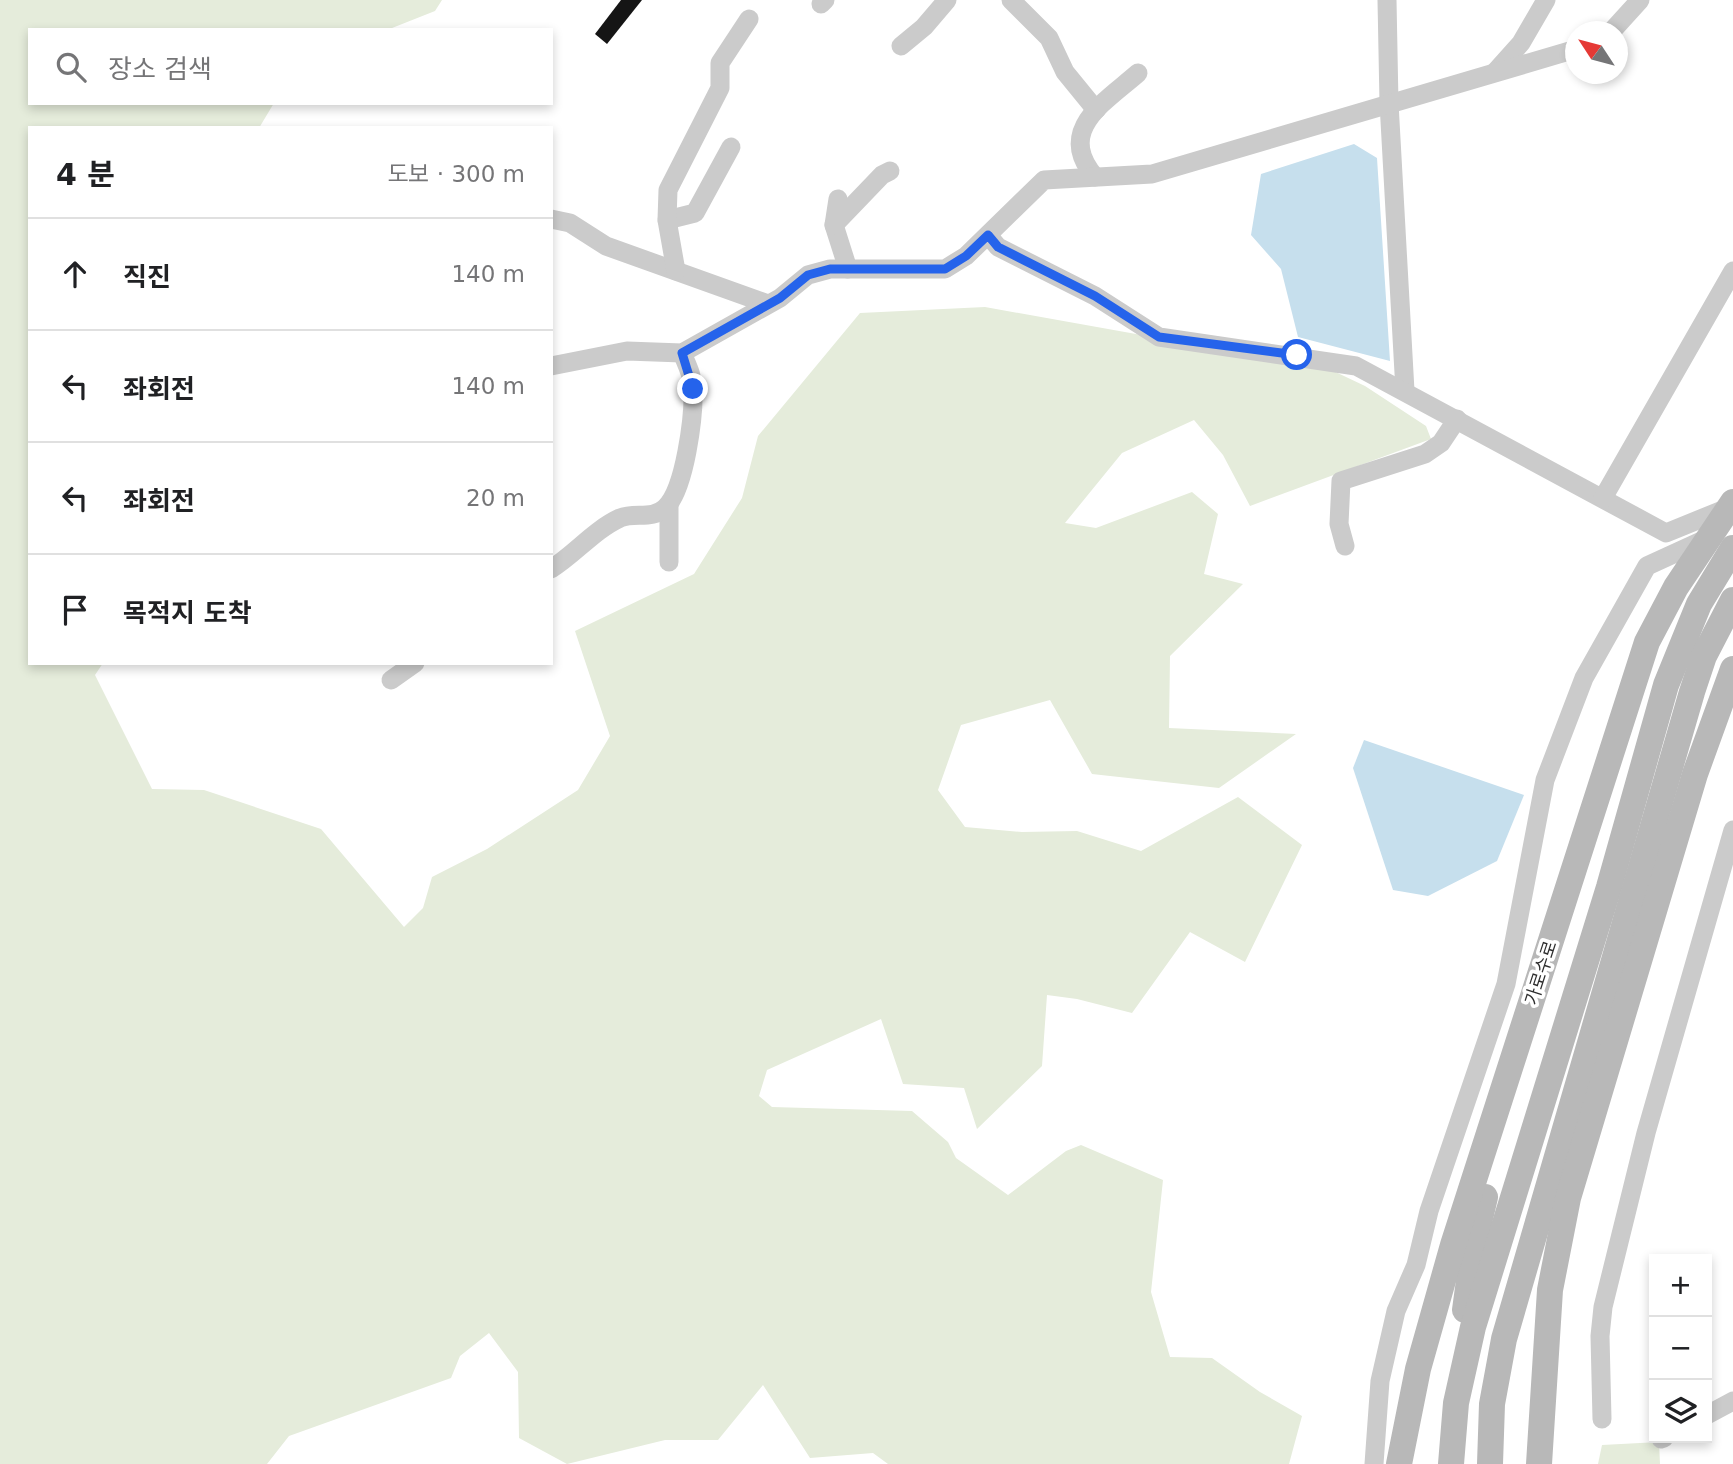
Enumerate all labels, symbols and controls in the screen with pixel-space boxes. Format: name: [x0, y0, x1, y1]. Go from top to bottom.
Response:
north arrow: [1565, 21, 1628, 84]
search box: [28, 28, 553, 105]
icon: search: [52, 48, 90, 86]
text: 장소 검색: [108, 54, 212, 84]
text: 4 분: [56, 157, 115, 192]
text: 도보 · 300 m: [387, 161, 525, 187]
icon: ahead: [56, 255, 94, 293]
text: 140 m: [451, 261, 525, 287]
text: 직진: [123, 262, 171, 292]
route start: [1281, 339, 1312, 370]
icon: left: [56, 367, 94, 405]
text: 140 m: [451, 373, 525, 399]
route end: [677, 373, 708, 404]
text: 좌회전: [123, 374, 195, 404]
icon: left: [56, 479, 94, 517]
text: 20 m: [466, 485, 525, 511]
text: 좌회전: [123, 486, 195, 516]
icon: arrive: [56, 591, 94, 629]
text: 목적지 도착: [123, 598, 252, 628]
street label: 가로수로: [1520, 938, 1561, 1008]
map controls: [1649, 1254, 1712, 1443]
button: +: [1649, 1254, 1712, 1317]
button: −: [1649, 1317, 1712, 1380]
button: layers: [1649, 1380, 1712, 1443]

